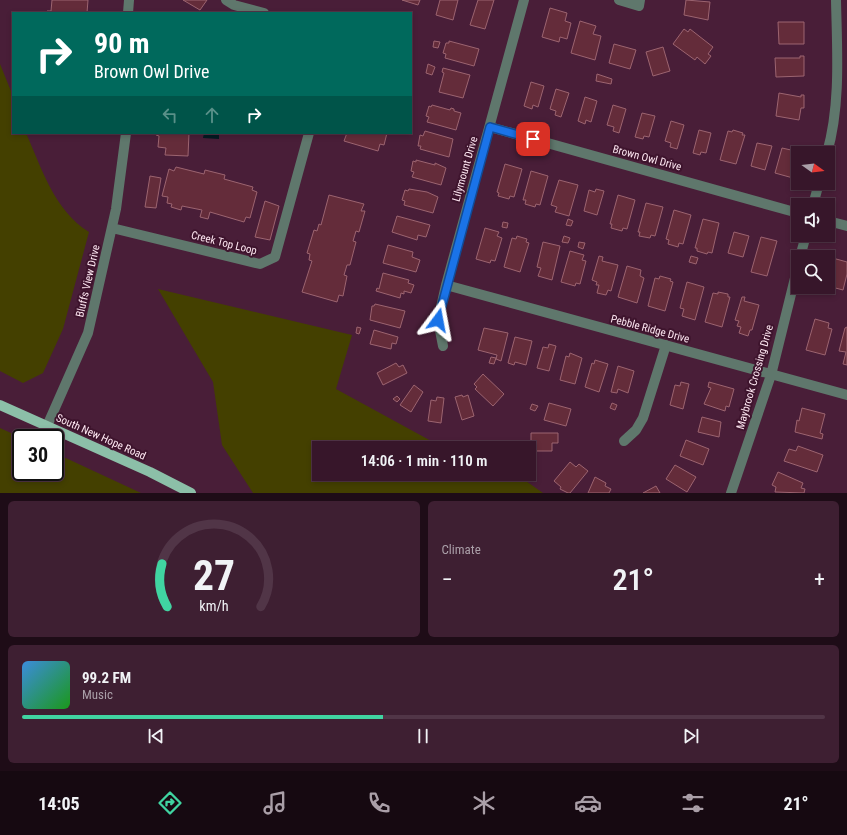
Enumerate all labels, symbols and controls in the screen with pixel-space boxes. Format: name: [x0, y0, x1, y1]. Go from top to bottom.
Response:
text: 90 m: [94, 27, 150, 60]
icon: right: [28, 28, 80, 80]
text: Brown Owl Drive: [94, 61, 209, 82]
icon: left: [159, 104, 181, 126]
icon: ahead: [201, 104, 223, 126]
icon: right: [243, 104, 265, 126]
pin: [516, 122, 550, 156]
icon: arrive: [522, 128, 544, 150]
street label: Lilymount Drive: [450, 135, 480, 203]
street label: Brown Owl Drive: [611, 143, 683, 173]
north arrow: [791, 146, 835, 190]
map controls: [791, 146, 835, 294]
button: sound: [791, 198, 835, 242]
street label: Creek Top Loop: [190, 229, 258, 257]
street label: Bluffs View Drive: [73, 244, 103, 318]
button: search: [791, 250, 835, 294]
position arrow: [417, 299, 459, 341]
street label: Pebble Ridge Drive: [609, 312, 691, 346]
street label: Maybrook Crossing Drive: [734, 323, 776, 431]
street label: South New Hope Road: [54, 411, 148, 463]
speed limit sign: 30: [12, 429, 64, 481]
text: 14:06 · 1 min · 110 m: [361, 452, 487, 470]
text: Climate: [442, 542, 481, 557]
text: 27: [193, 551, 235, 600]
text: 21°: [612, 562, 654, 597]
text: −: [442, 567, 453, 592]
text: +: [814, 567, 825, 592]
text: km/h: [199, 598, 228, 614]
text: 99.2 FM: [82, 669, 131, 687]
text: Music: [82, 687, 113, 702]
icon: previous: [145, 725, 167, 747]
icon: pause: [412, 725, 434, 747]
icon: next: [680, 725, 702, 747]
icon: directions: [156, 789, 184, 817]
icon: music: [261, 789, 289, 817]
icon: phone: [365, 789, 393, 817]
icon: climate: [470, 789, 498, 817]
icon: car: [574, 789, 602, 817]
icon: filters: [679, 789, 707, 817]
text: 14:05: [38, 793, 80, 814]
text: 21°: [783, 793, 809, 814]

